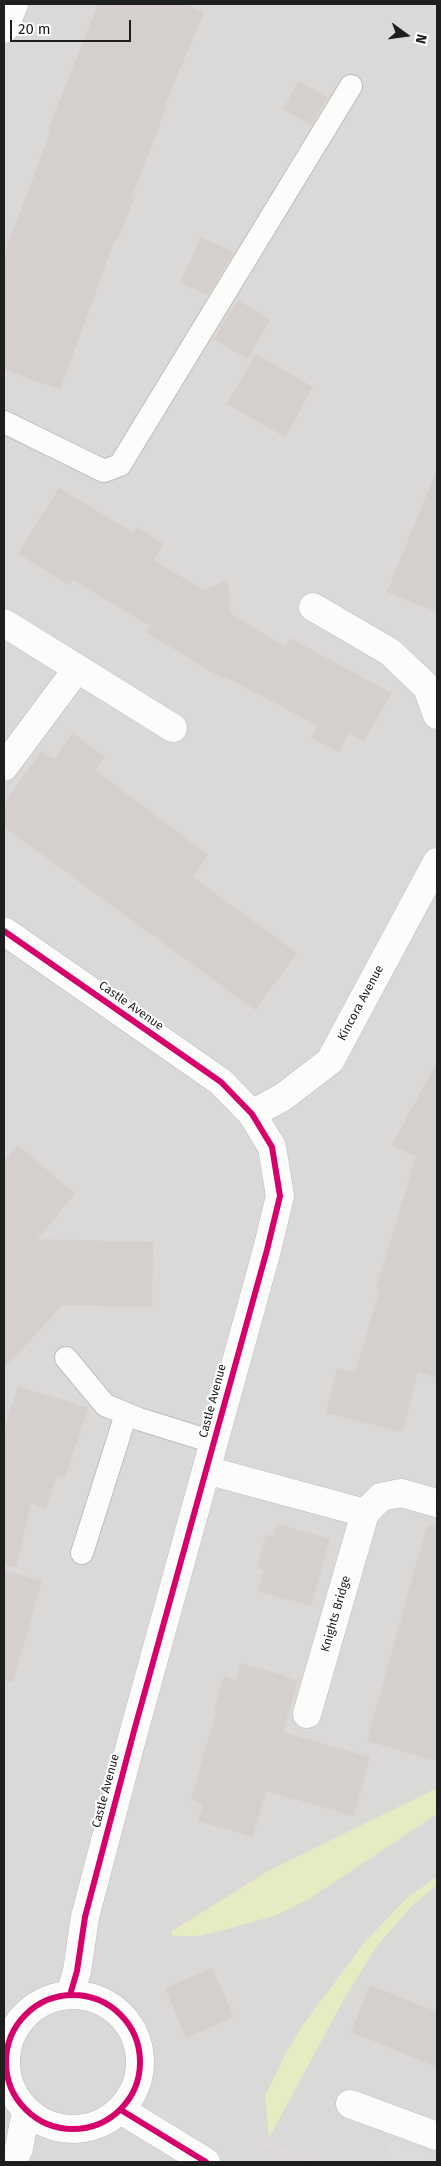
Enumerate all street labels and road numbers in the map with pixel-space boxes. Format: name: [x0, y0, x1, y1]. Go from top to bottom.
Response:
street label: Kincora Avenue: [335, 963, 387, 1043]
street label: Castle Avenue: [96, 978, 166, 1034]
street label: Castle Avenue: [196, 1363, 230, 1439]
street label: Knights Bridge: [318, 1574, 354, 1654]
street label: Castle Avenue: [89, 1753, 123, 1829]

